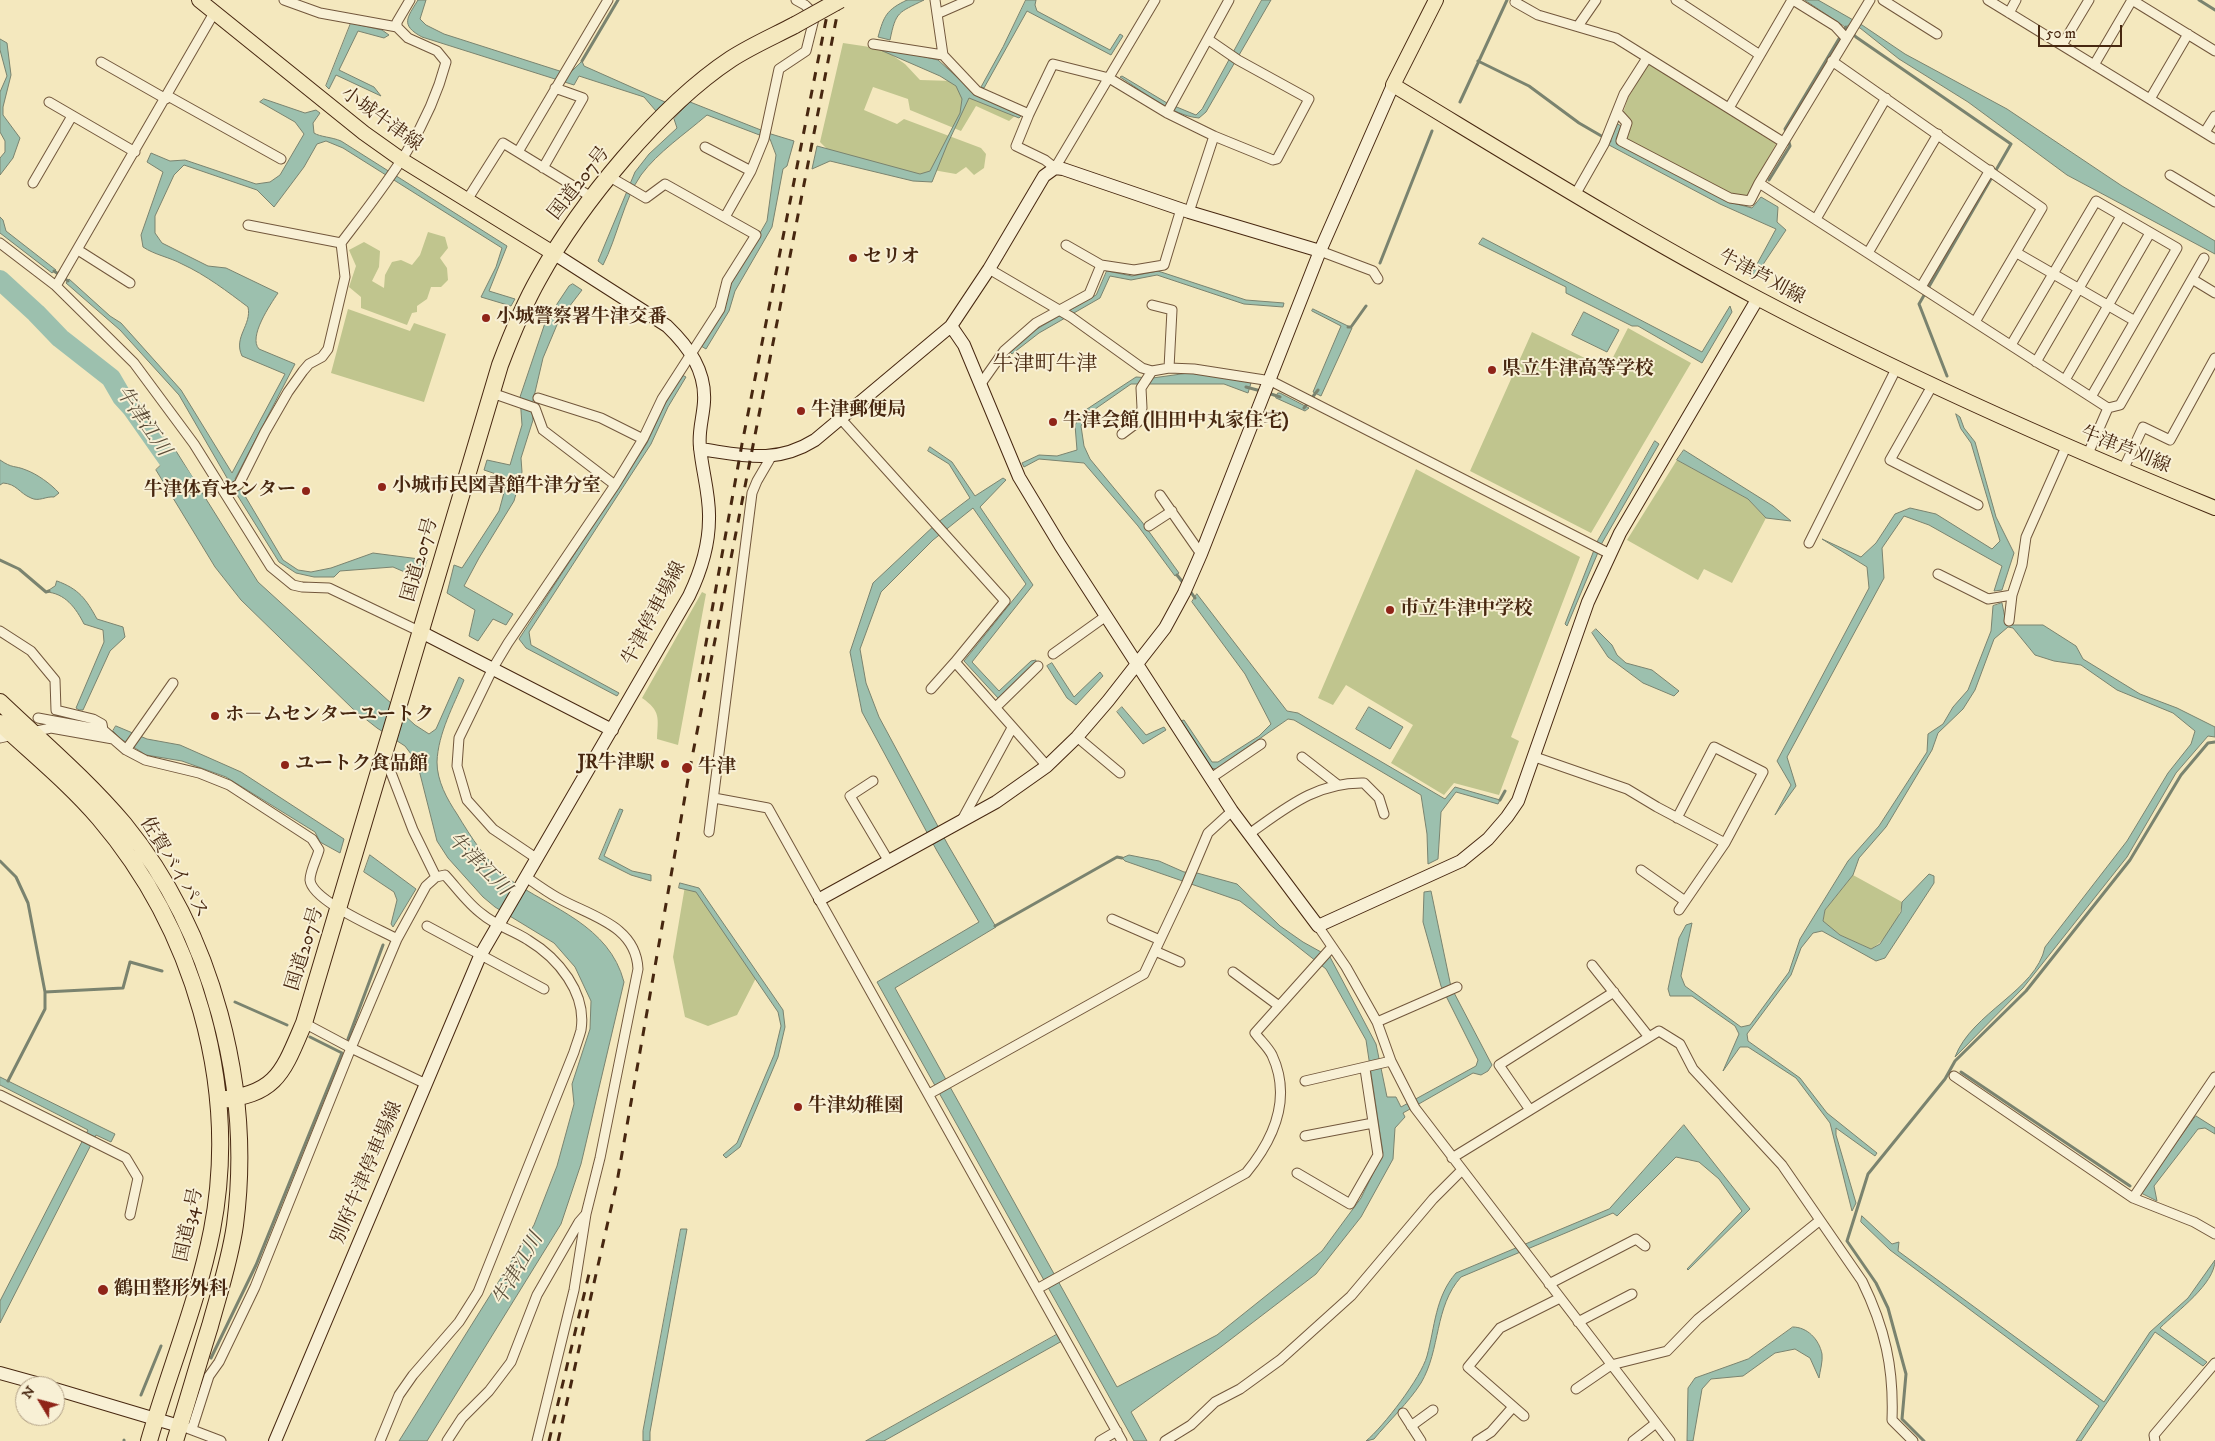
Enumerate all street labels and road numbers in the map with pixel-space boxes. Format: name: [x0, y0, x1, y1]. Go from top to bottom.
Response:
street label: 小城牛津線: [336, 83, 426, 157]
street label: 国道207号: [544, 143, 616, 225]
street label: 牛津芦刈線: [1714, 246, 1808, 310]
street label: 牛津芦刈線: [2077, 423, 2173, 479]
street label: 国道207号: [398, 515, 444, 605]
street label: 牛津停車場線: [618, 558, 692, 670]
street label: 佐賀バイパス: [134, 813, 212, 923]
street label: 国道207号: [282, 904, 330, 994]
street label: 別府牛津停車場線: [328, 1099, 408, 1247]
street label: 国道34号: [171, 1186, 209, 1264]

